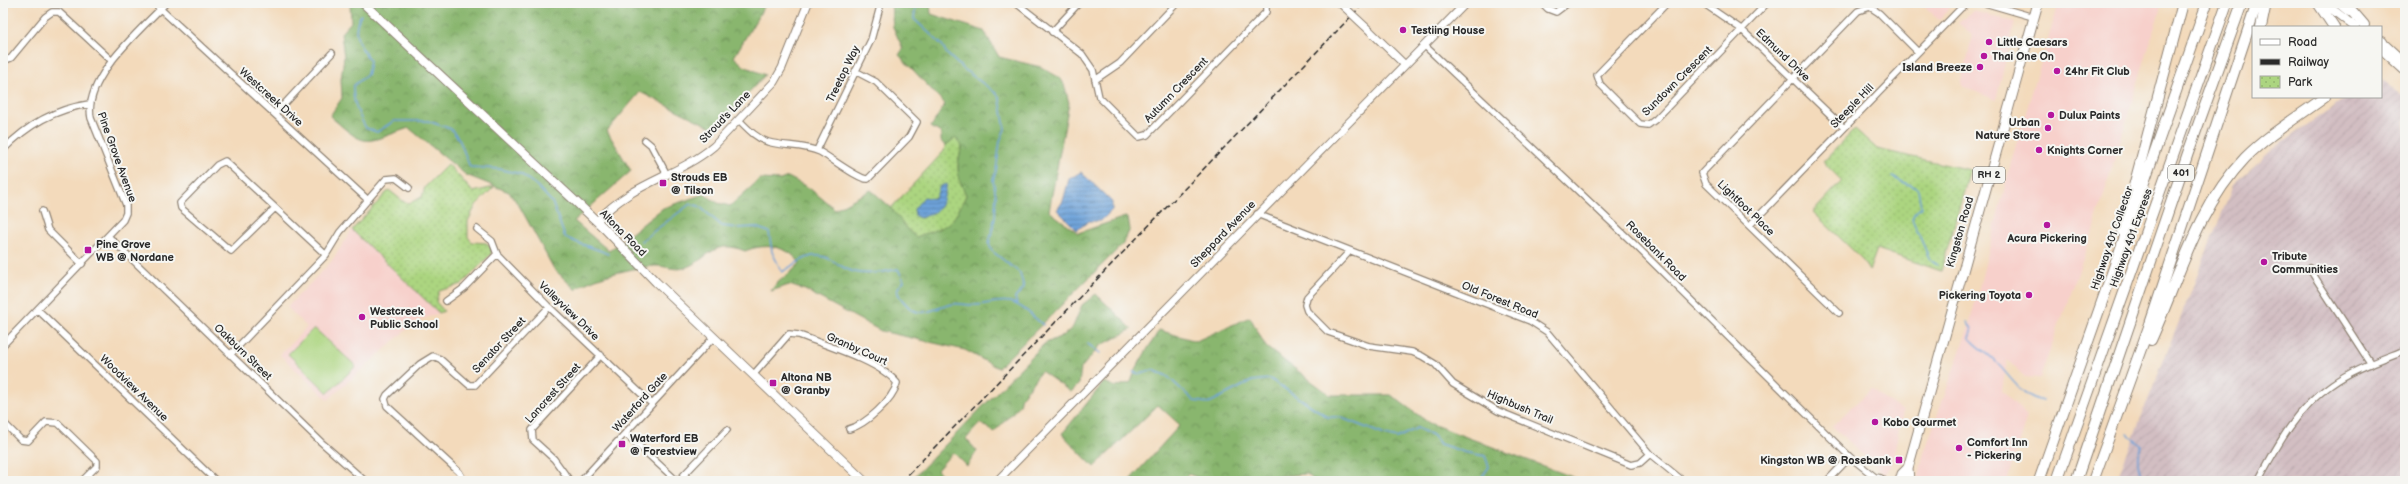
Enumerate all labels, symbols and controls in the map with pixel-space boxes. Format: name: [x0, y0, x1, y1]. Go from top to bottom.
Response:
place label: Testiing House: [1411, 24, 1485, 37]
marker: Testiing House: [1398, 25, 1408, 35]
street label: Edmund Drive: [1753, 26, 1813, 84]
legend: [2252, 26, 2382, 98]
text: Road: [2288, 35, 2317, 50]
place label: Little Caesars: [1997, 36, 2068, 49]
marker: Little Caesars: [1984, 37, 1994, 47]
street label: Treetop Way: [824, 43, 862, 105]
street label: Sundown Crescent: [1639, 43, 1715, 119]
place label: Thai One On: [1992, 50, 2054, 63]
marker: Thai One On: [1979, 51, 1989, 61]
street label: Autumn Crescent: [1141, 54, 1211, 125]
text: Railway: [2288, 55, 2330, 70]
place label: Island Breeze: [1902, 61, 1972, 74]
marker: Island Breeze: [1975, 62, 1985, 72]
street label: Westcreek Drive: [236, 65, 306, 129]
place label: 24hr Fit Club: [2065, 65, 2130, 78]
marker: 24hr Fit Club: [2052, 66, 2062, 76]
text: Park: [2288, 75, 2312, 90]
street label: Steeple Hill: [1828, 81, 1876, 131]
street label: Stroud's Lane: [697, 88, 753, 146]
place label: Dulux Paints: [2059, 109, 2121, 122]
street label: Pine Grove Avenue: [95, 110, 140, 204]
marker: Dulux Paints: [2046, 110, 2056, 120]
place label: Urban Nature Store: [1975, 116, 2040, 142]
marker: Urban Nature Store: [2043, 123, 2053, 133]
place label: Knights Corner: [2047, 144, 2124, 157]
marker: Knights Corner: [2034, 145, 2044, 155]
road number: 401: [2168, 165, 2194, 181]
road number: RH 2: [1973, 167, 2005, 183]
place label: Strouds EB @ Tilson: [671, 171, 728, 197]
marker: Strouds EB @ Tilson: [658, 178, 668, 188]
street label: Lightfoot Place: [1715, 178, 1778, 239]
street label: Highway 401 Collector: [2088, 184, 2136, 291]
street label: Highway 401 Express: [2107, 186, 2155, 289]
street label: Kingston Road: [1944, 195, 1976, 269]
street label: Sheppard Avenue: [1188, 197, 1259, 270]
street label: Altona Road: [597, 207, 649, 259]
street label: Rosebank Road: [1623, 218, 1689, 284]
marker: Acura Pickering: [2042, 220, 2052, 230]
place label: Acura Pickering: [2006, 232, 2087, 245]
place label: Pine Grove WB @ Nordane: [96, 238, 174, 264]
marker: Pine Grove WB @ Nordane: [83, 245, 93, 255]
place label: Tribute Communities: [2272, 250, 2338, 276]
marker: Tribute Communities: [2259, 257, 2269, 267]
street label: Valleyview Drive: [536, 279, 602, 343]
street label: Old Forest Road: [1460, 279, 1540, 321]
place label: Pickering Toyota: [1939, 289, 2021, 302]
marker: Pickering Toyota: [2024, 290, 2034, 300]
place label: Westcreek Public School: [370, 305, 438, 331]
marker: Westcreek Public School: [357, 312, 367, 322]
street label: Senator Street: [470, 314, 529, 376]
street label: Oakburn Street: [211, 321, 275, 383]
street label: Granby Court: [824, 330, 890, 368]
street label: Woodview Avenue: [97, 352, 171, 424]
street label: Lancrest Street: [523, 360, 584, 426]
street label: Waterford Gate: [610, 369, 670, 434]
place label: Altona NB @ Granby: [780, 371, 832, 397]
marker: Altona NB @ Granby: [768, 378, 778, 388]
street label: Highbush Trail: [1485, 387, 1555, 427]
place label: Kobo Gourmet: [1883, 416, 1957, 429]
marker: Kobo Gourmet: [1870, 417, 1880, 427]
place label: Waterford EB @ Forestview: [630, 432, 699, 458]
place label: Comfort Inn - Pickering: [1967, 436, 2028, 462]
marker: Waterford EB @ Forestview: [617, 439, 627, 449]
marker: Comfort Inn - Pickering: [1954, 443, 1964, 453]
place label: Kingston WB @ Rosebank: [1760, 454, 1891, 467]
marker: Kingston WB @ Rosebank: [1894, 455, 1904, 465]

